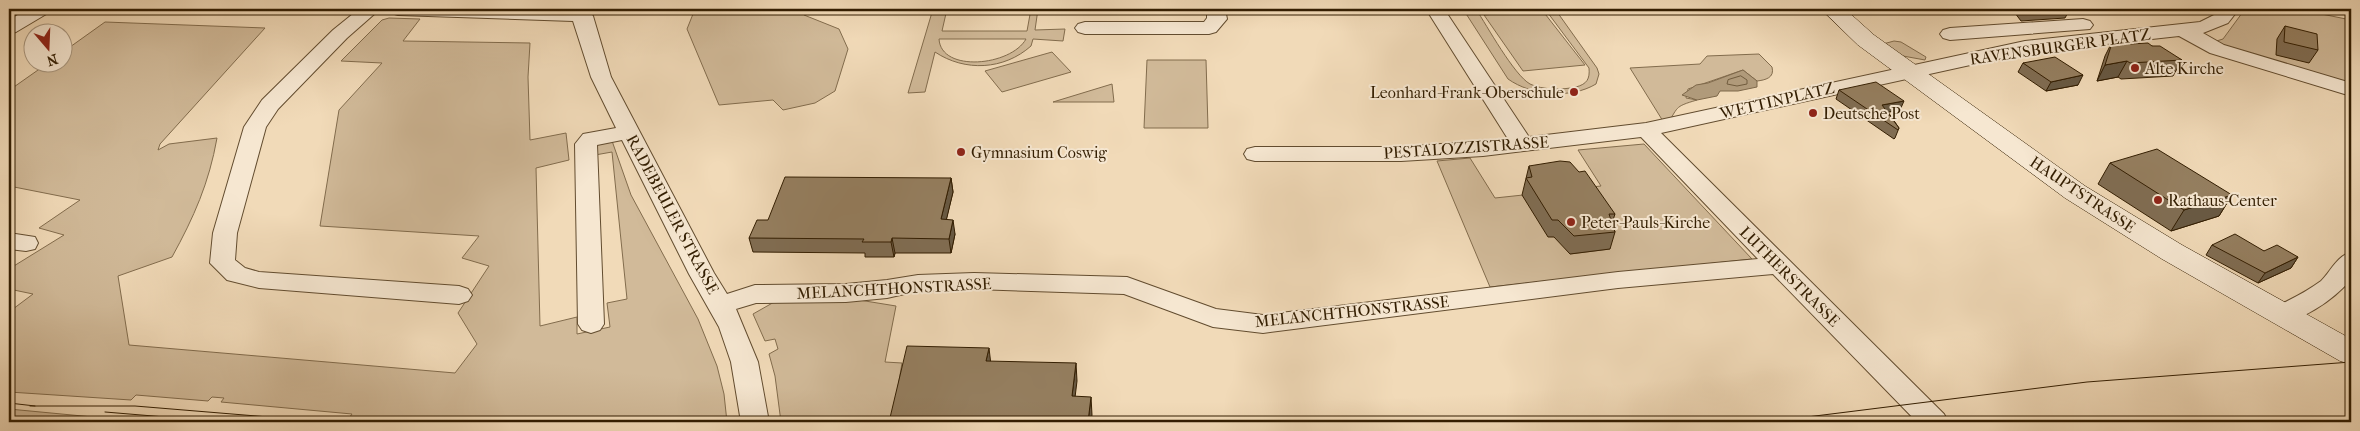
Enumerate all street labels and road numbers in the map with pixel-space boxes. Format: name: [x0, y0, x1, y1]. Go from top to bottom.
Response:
street label: RAVENSBURGER PLATZ: [1968, 24, 2152, 69]
street label: WETTINPLATZ: [1717, 78, 1836, 123]
street label: RADEBEULER STRASSE: [622, 131, 723, 297]
street label: PESTALOZZISTRASSE: [1383, 132, 1550, 163]
street label: HAUPTSTRASSE: [2026, 152, 2139, 237]
street label: LUTHERSTRASSE: [1736, 222, 1844, 331]
street label: MELANCHTHONSTRASSE: [796, 274, 992, 303]
street label: MELANCHTHONSTRASSE: [1254, 292, 1450, 331]

